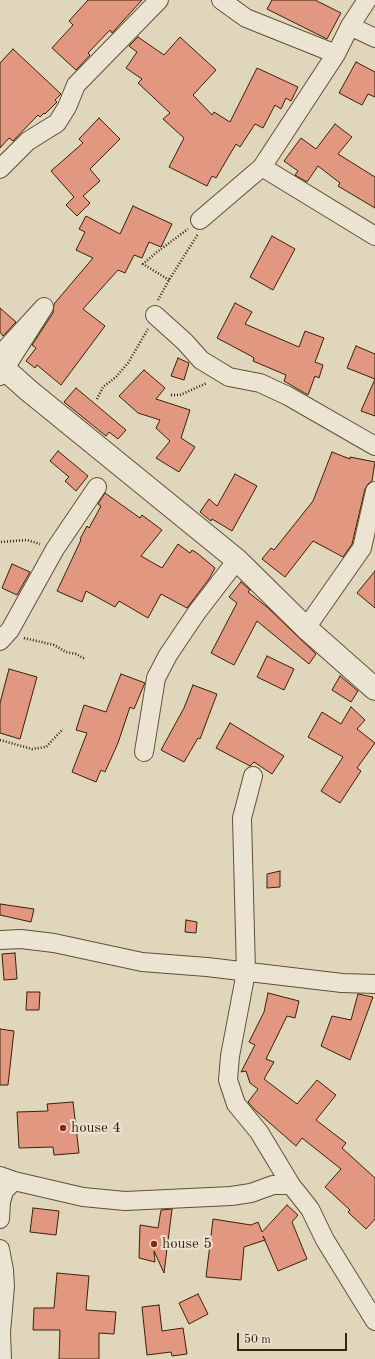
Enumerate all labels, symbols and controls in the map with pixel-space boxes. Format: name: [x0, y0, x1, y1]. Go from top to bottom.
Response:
place label: house 4: [71, 1119, 121, 1137]
marker: house 4: [58, 1123, 68, 1133]
place label: house 5: [162, 1235, 212, 1253]
marker: house 5: [149, 1239, 159, 1249]
scale bar: [239, 1325, 349, 1351]
text: 50 m: [244, 1334, 271, 1346]

